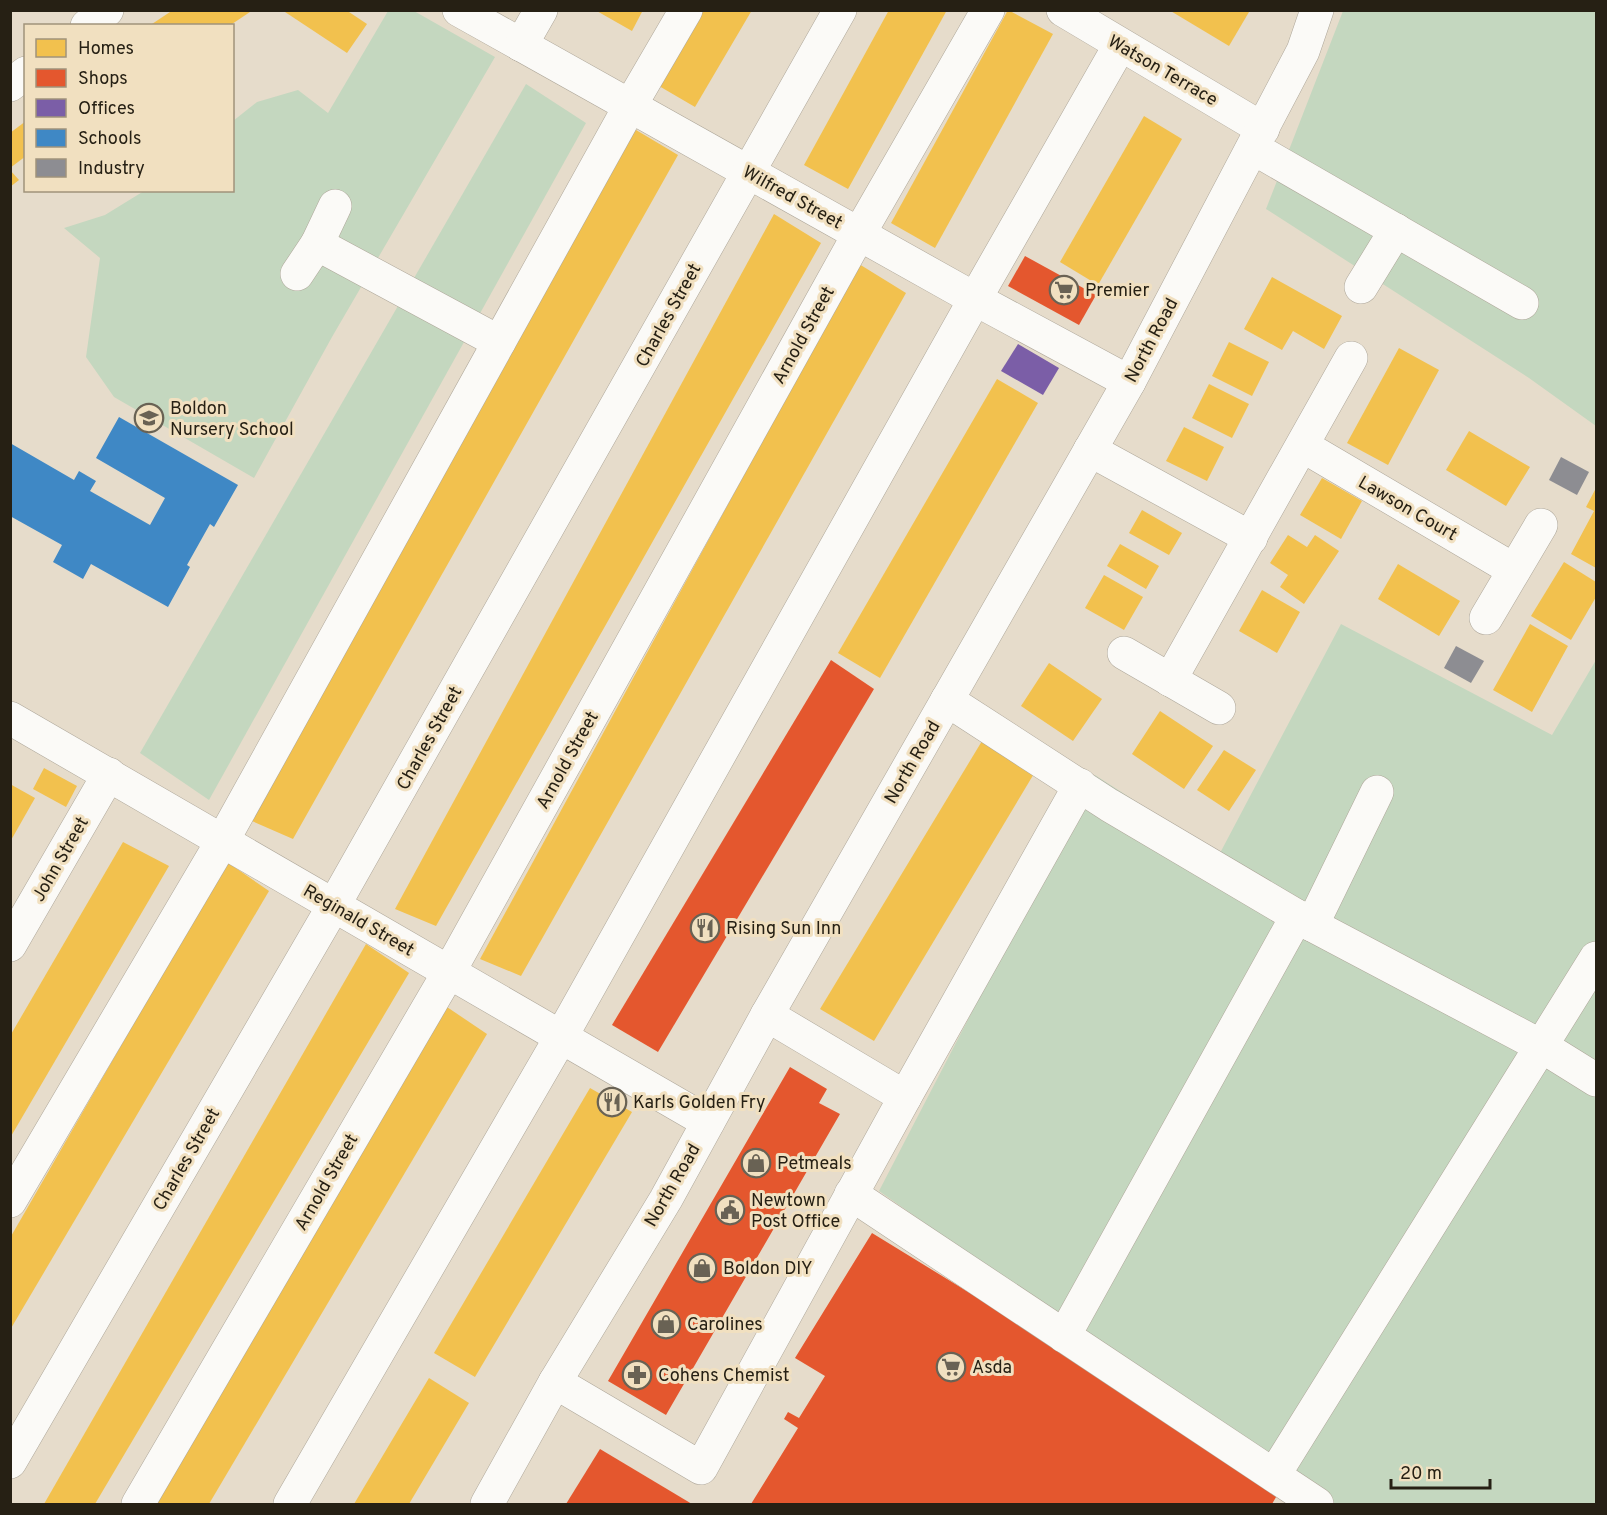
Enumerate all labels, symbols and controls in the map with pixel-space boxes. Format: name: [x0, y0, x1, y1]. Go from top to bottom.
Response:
legend: [24, 24, 234, 192]
street label: Watson Terrace: [1103, 31, 1221, 112]
text: Homes: [78, 38, 134, 61]
text: Shops: [78, 68, 128, 91]
text: Offices: [78, 98, 135, 121]
text: Schools: [78, 128, 141, 151]
text: Industry: [78, 158, 145, 181]
street label: Wilfred Street: [738, 161, 846, 235]
street label: Charles Street: [631, 260, 707, 372]
supermarket icon: Premier: [1048, 274, 1080, 306]
place label: Premier: [1085, 280, 1149, 303]
street label: Arnold Street: [768, 283, 841, 389]
street label: North Road: [1120, 294, 1184, 387]
place label: Boldon Nursery School: [170, 398, 294, 442]
school or university icon: Boldon Nursery School: [133, 402, 165, 434]
street label: Lawson Court: [1354, 472, 1461, 547]
street label: Charles Street: [392, 683, 468, 795]
street label: Arnold Street: [532, 708, 605, 814]
street label: North Road: [880, 717, 946, 809]
street label: John Street: [28, 813, 95, 906]
street label: Reginald Street: [299, 880, 418, 962]
restaurant icon: Rising Sun Inn: [689, 912, 721, 944]
place label: Rising Sun Inn: [726, 918, 841, 941]
restaurant icon: Karls Golden Fry: [596, 1086, 628, 1118]
place label: Karls Golden Fry: [633, 1092, 766, 1115]
street label: Charles Street: [149, 1104, 226, 1215]
street label: Arnold Street: [290, 1130, 364, 1235]
street label: North Road: [640, 1140, 706, 1232]
shop icon: Petmeals: [740, 1147, 772, 1179]
place label: Petmeals: [777, 1153, 852, 1176]
place label: Newtown Post Office: [751, 1190, 840, 1234]
public building icon: Newtown Post Office: [714, 1194, 746, 1226]
shop icon: Boldon DIY: [686, 1252, 718, 1284]
place label: Boldon DIY: [723, 1258, 813, 1281]
shop icon: Carolines: [650, 1308, 682, 1340]
place label: Carolines: [687, 1314, 763, 1337]
supermarket icon: Asda: [935, 1351, 967, 1383]
place label: Asda: [972, 1357, 1012, 1380]
pharmacy icon: Cohens Chemist: [621, 1359, 653, 1391]
place label: Cohens Chemist: [658, 1365, 790, 1388]
scale bar: [1391, 1452, 1490, 1490]
text: 20 m: [1400, 1463, 1442, 1486]

